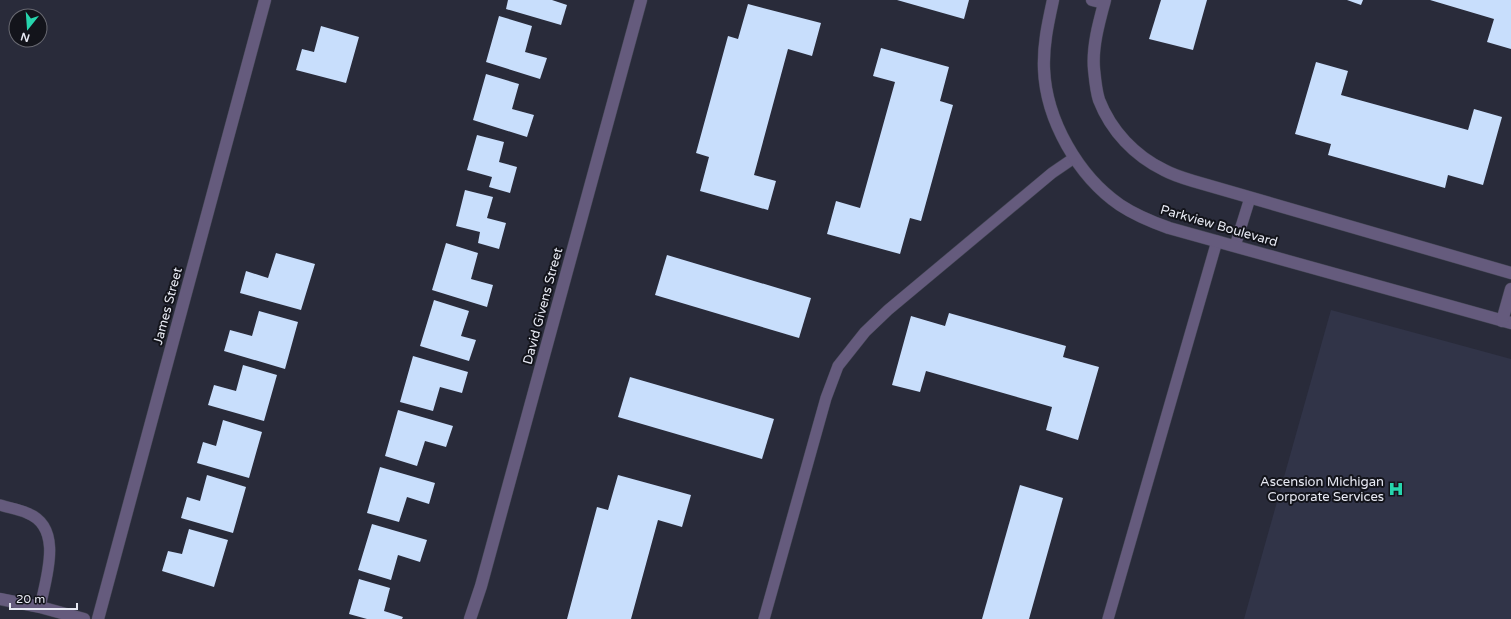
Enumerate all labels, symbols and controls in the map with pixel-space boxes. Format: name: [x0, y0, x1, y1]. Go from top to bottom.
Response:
north arrow: [8, 8, 48, 48]
text: N: [19, 30, 31, 45]
street label: Parkview Boulevard: [1159, 202, 1279, 250]
street label: David Givens Street: [520, 246, 566, 366]
street label: James Street: [150, 266, 186, 346]
place label: Ascension Michigan Corporate Services: [1260, 474, 1384, 505]
hospital icon: Ascension Michigan Corporate Services: [1387, 480, 1405, 498]
scale bar: [10, 585, 77, 611]
text: 20 m: [16, 592, 45, 606]

